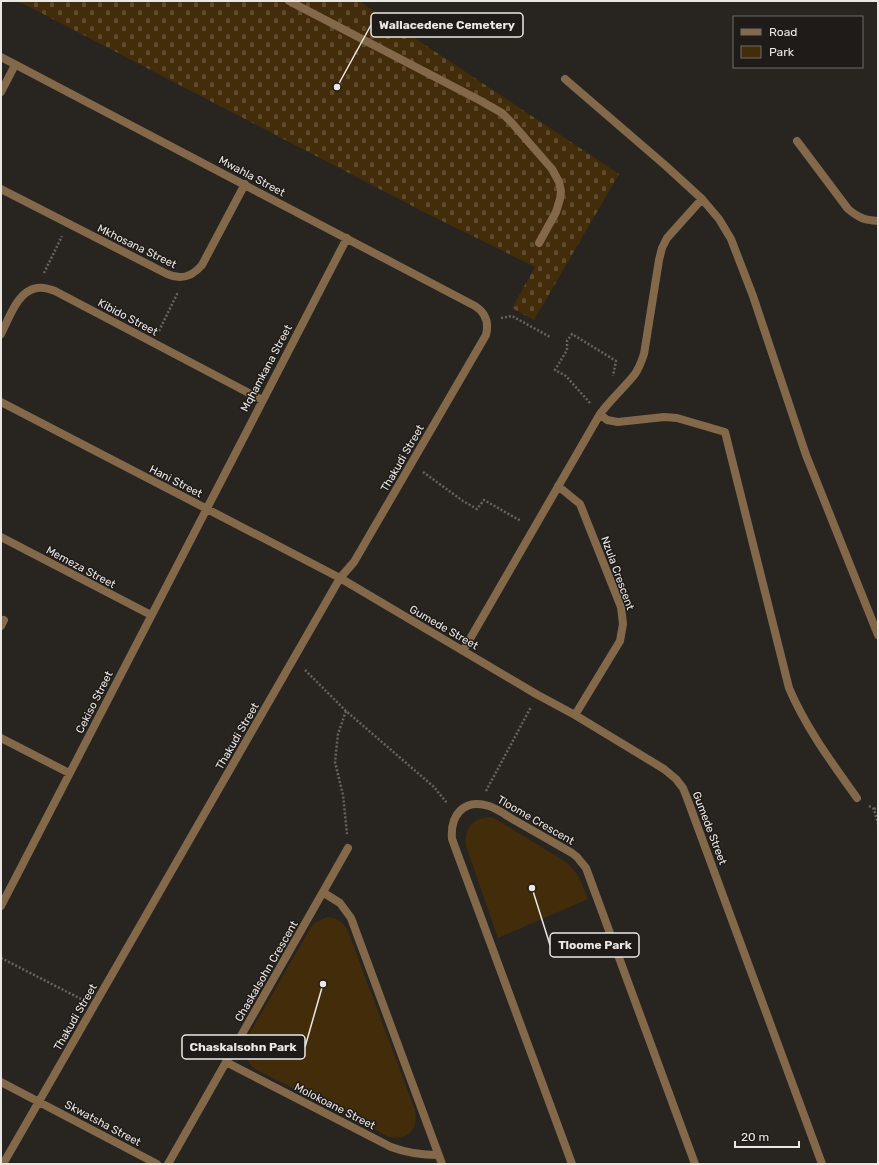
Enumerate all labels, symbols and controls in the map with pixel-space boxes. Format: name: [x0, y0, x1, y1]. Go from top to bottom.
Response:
callout: Wallacedene Cemetery: [371, 13, 523, 37]
legend: [733, 16, 863, 68]
text: Wallacedene Cemetery: [379, 18, 515, 32]
text: Road: [769, 25, 797, 39]
text: Park: [769, 45, 795, 59]
street label: Mwahla Street: [216, 153, 288, 200]
street label: Mkhosana Street: [95, 222, 179, 272]
street label: Kibido Street: [96, 296, 160, 339]
street label: Mqhamkana Street: [238, 322, 295, 414]
street label: Thakudi Street: [378, 422, 427, 494]
street label: Hani Street: [147, 463, 205, 501]
street label: Nzula Crescent: [598, 534, 637, 613]
street label: Memeza Street: [44, 544, 118, 592]
street label: Gumede Street: [407, 602, 481, 653]
street label: Cekiso Street: [73, 668, 116, 736]
street label: Thakudi Street: [213, 700, 262, 772]
street label: Gumede Street: [690, 790, 730, 867]
street label: Tloome Crescent: [495, 793, 577, 848]
street label: Chaskalsohn Crescent: [232, 918, 301, 1024]
callout: Tloome Park: [550, 933, 639, 957]
text: Tloome Park: [558, 938, 632, 952]
street label: Thakudi Street: [51, 981, 100, 1053]
callout: Chaskalsohn Park: [182, 1035, 305, 1059]
text: Chaskalsohn Park: [190, 1040, 296, 1054]
street label: Molokoane Street: [292, 1080, 378, 1133]
street label: Skwatsha Street: [62, 1098, 144, 1149]
scale bar: [735, 1123, 799, 1149]
text: 20 m: [741, 1130, 769, 1144]

